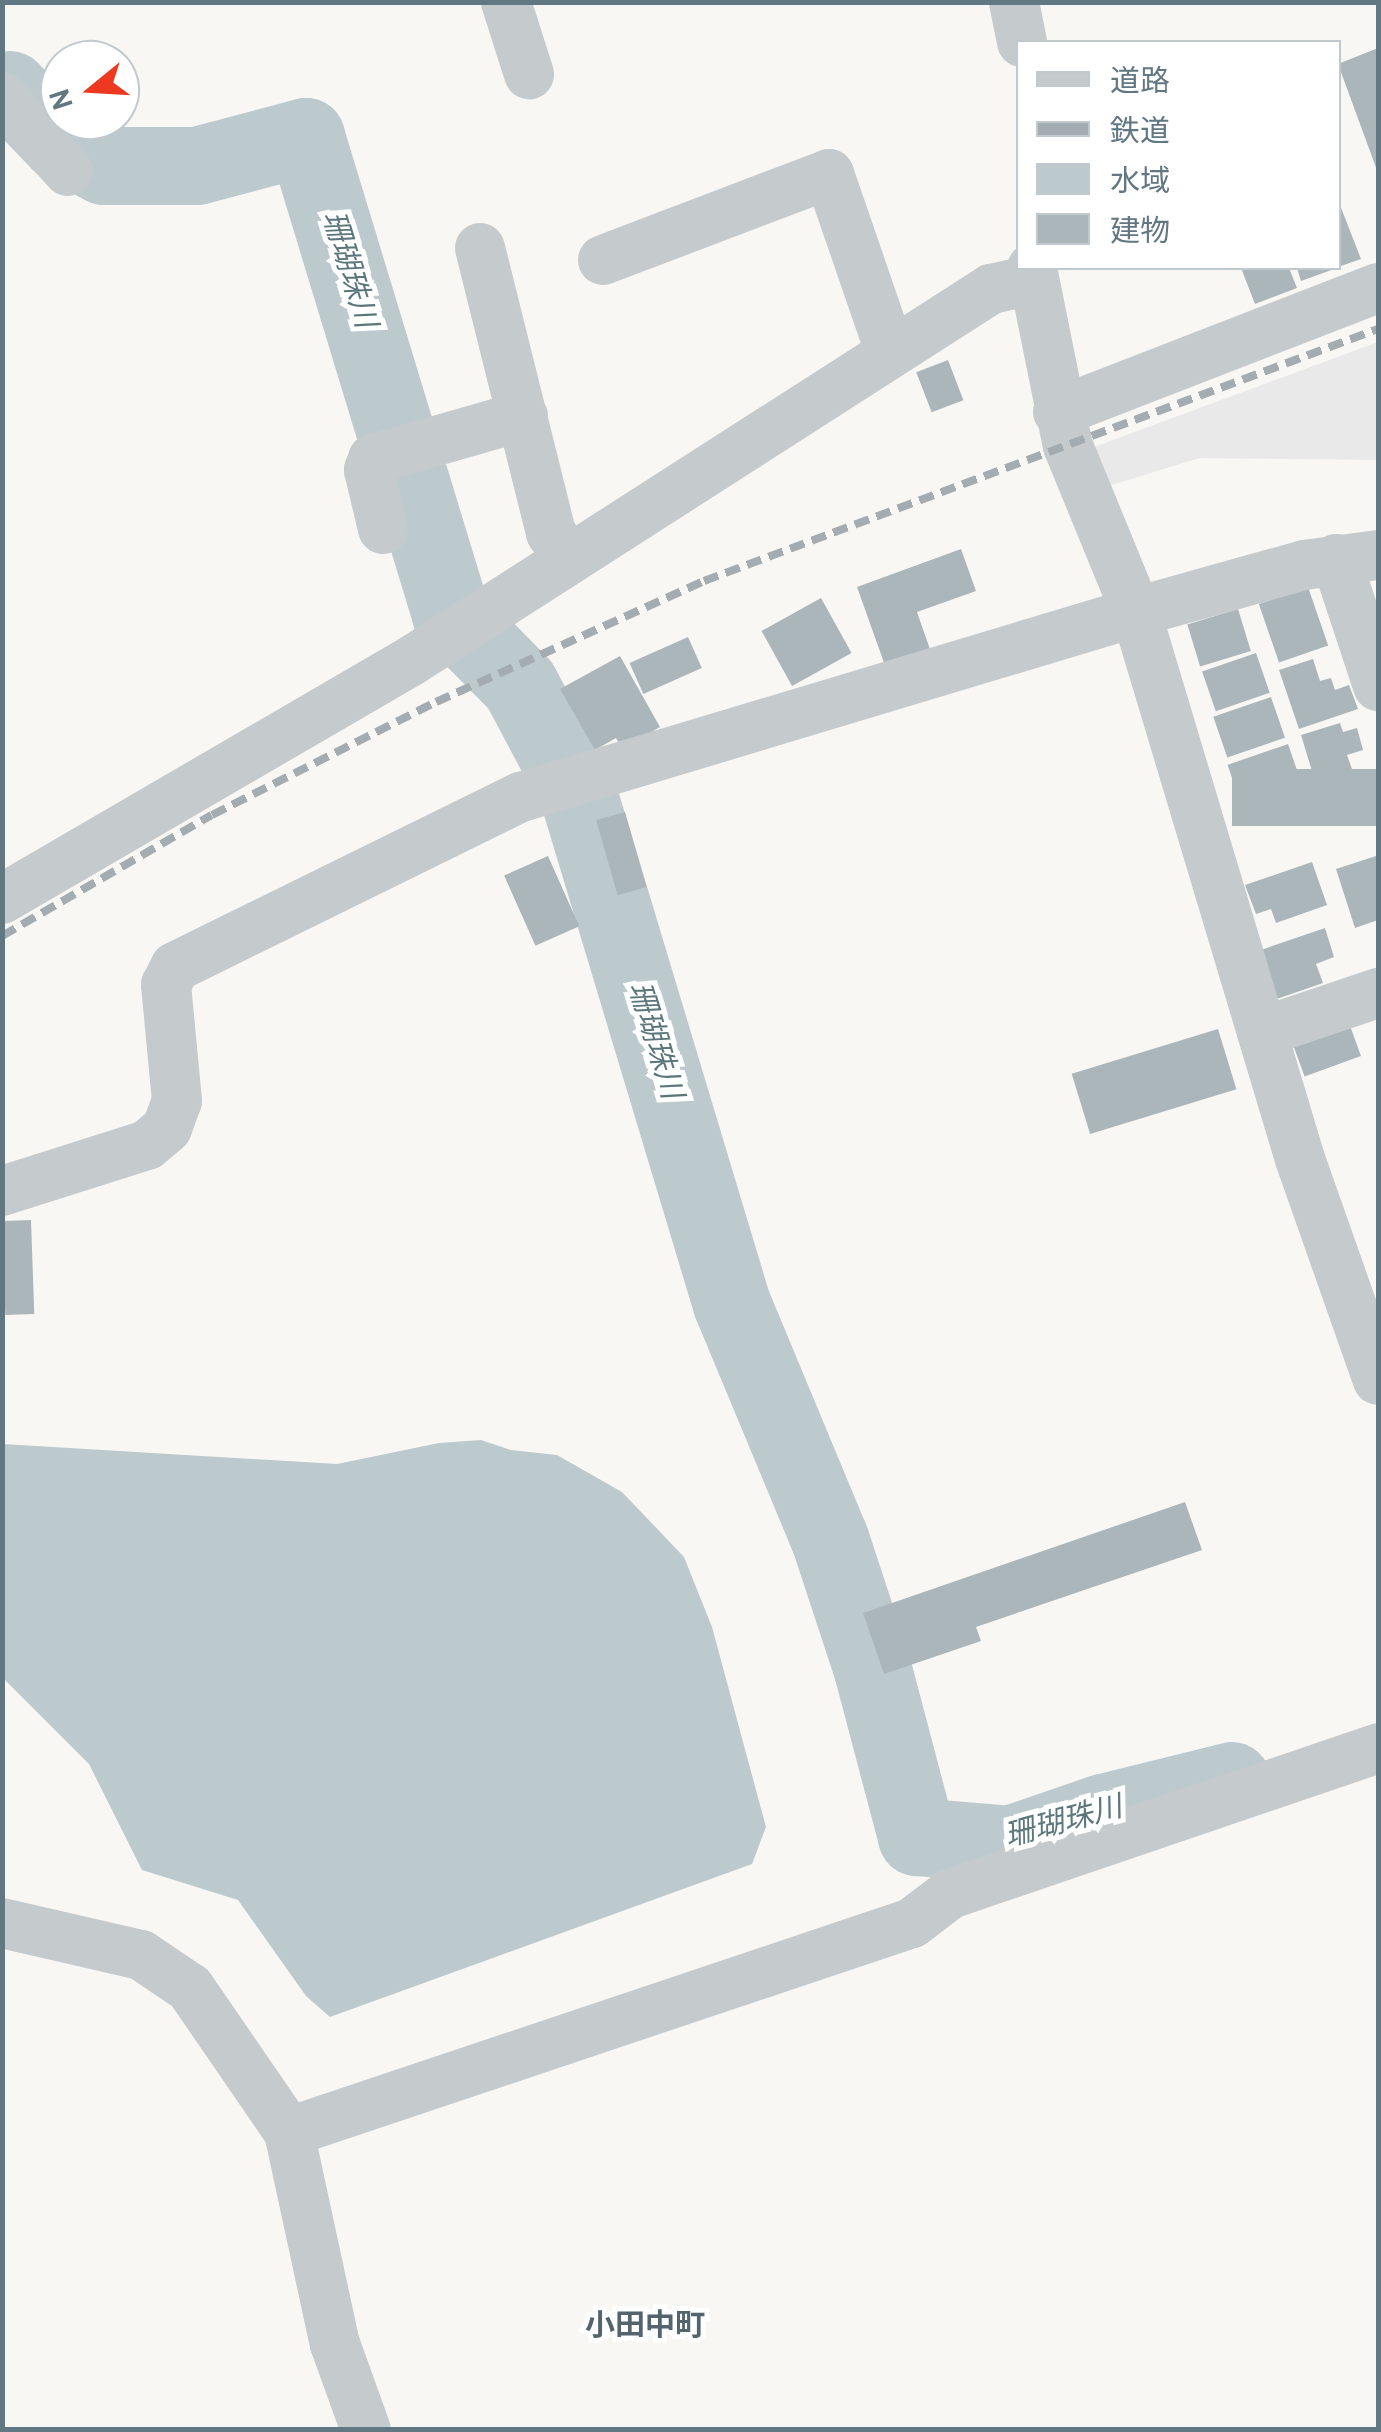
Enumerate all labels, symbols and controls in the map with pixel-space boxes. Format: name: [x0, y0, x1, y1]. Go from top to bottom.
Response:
north arrow: [40, 40, 140, 140]
legend: [1016, 40, 1341, 270]
text: 道路: [1110, 65, 1170, 102]
text: N: [43, 84, 84, 114]
text: 鉄道: [1110, 115, 1170, 152]
text: 水域: [1110, 165, 1170, 202]
water label: 珊瑚珠川: [312, 207, 382, 333]
text: 建物: [1110, 215, 1170, 252]
water label: 珊瑚珠川: [618, 978, 688, 1104]
water label: 珊瑚珠川: [1001, 1791, 1127, 1857]
district label: 小田中町: [585, 2310, 705, 2346]

